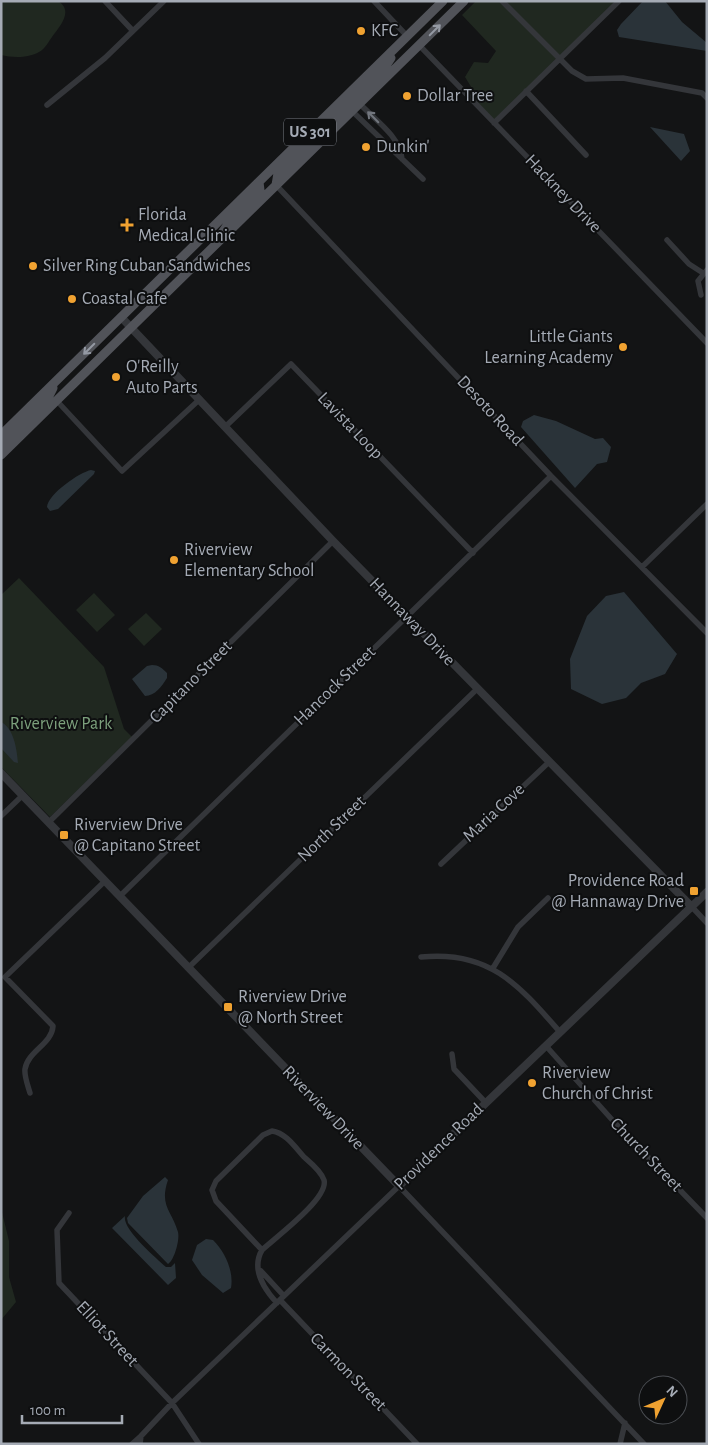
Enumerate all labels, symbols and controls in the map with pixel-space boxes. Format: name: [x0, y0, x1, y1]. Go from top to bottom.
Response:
place label: KFC: [371, 22, 398, 40]
one-way arrow: [429, 23, 441, 36]
marker: KFC: [355, 25, 367, 37]
place label: Dollar Tree: [417, 87, 493, 105]
marker: Dollar Tree: [401, 90, 413, 102]
one-way arrow: [367, 111, 379, 123]
road number: US 301: [284, 118, 336, 146]
place label: Dunkin': [376, 138, 430, 156]
marker: Dunkin': [360, 141, 372, 153]
street label: Hackney Drive: [521, 151, 605, 237]
place label: Florida Medical Clinic: [138, 206, 235, 245]
marker: Florida Medical Clinic: [120, 218, 134, 232]
place label: Silver Ring Cuban Sandwiches: [43, 257, 251, 275]
marker: Silver Ring Cuban Sandwiches: [27, 260, 39, 272]
place label: Coastal Cafe: [82, 290, 167, 308]
marker: Coastal Cafe: [66, 293, 78, 305]
place label: Little Giants Learning Academy: [484, 328, 613, 367]
marker: Little Giants Learning Academy: [617, 341, 629, 353]
one-way arrow: [83, 343, 95, 355]
place label: O'Reilly Auto Parts: [126, 358, 198, 397]
marker: O'Reilly Auto Parts: [110, 371, 122, 383]
street label: Desoto Road: [453, 372, 527, 450]
street label: Lavista Loop: [314, 389, 386, 463]
place label: Riverview Elementary School: [184, 541, 315, 580]
marker: Riverview Elementary School: [168, 554, 180, 566]
street label: Hannaway Drive: [366, 575, 458, 669]
street label: Capitano Street: [146, 637, 236, 727]
street label: Hancock Street: [291, 643, 379, 729]
park label: Riverview Park: [10, 715, 113, 733]
street label: Maria Cove: [460, 780, 528, 846]
street label: North Street: [295, 792, 370, 866]
place label: Riverview Drive @ Capitano Street: [74, 816, 201, 855]
marker: Riverview Drive @ Capitano Street: [58, 829, 70, 841]
place label: Providence Road @ Hannaway Drive: [552, 872, 684, 911]
marker: Providence Road @ Hannaway Drive: [688, 885, 700, 897]
place label: Riverview Drive @ North Street: [238, 988, 347, 1027]
marker: Riverview Drive @ North Street: [222, 1001, 234, 1013]
street label: Riverview Drive: [279, 1063, 367, 1153]
place label: Riverview Church of Christ: [542, 1064, 653, 1103]
marker: Riverview Church of Christ: [526, 1077, 538, 1089]
street label: Providence Road: [391, 1100, 487, 1194]
street label: Church Street: [606, 1115, 686, 1196]
street label: Elliot Street: [73, 1298, 142, 1370]
street label: Carmon Street: [306, 1329, 390, 1415]
north arrow: [638, 1375, 688, 1425]
text: N: [663, 1383, 680, 1400]
scale bar: [22, 1392, 122, 1424]
text: 100 m: [30, 1403, 65, 1418]

